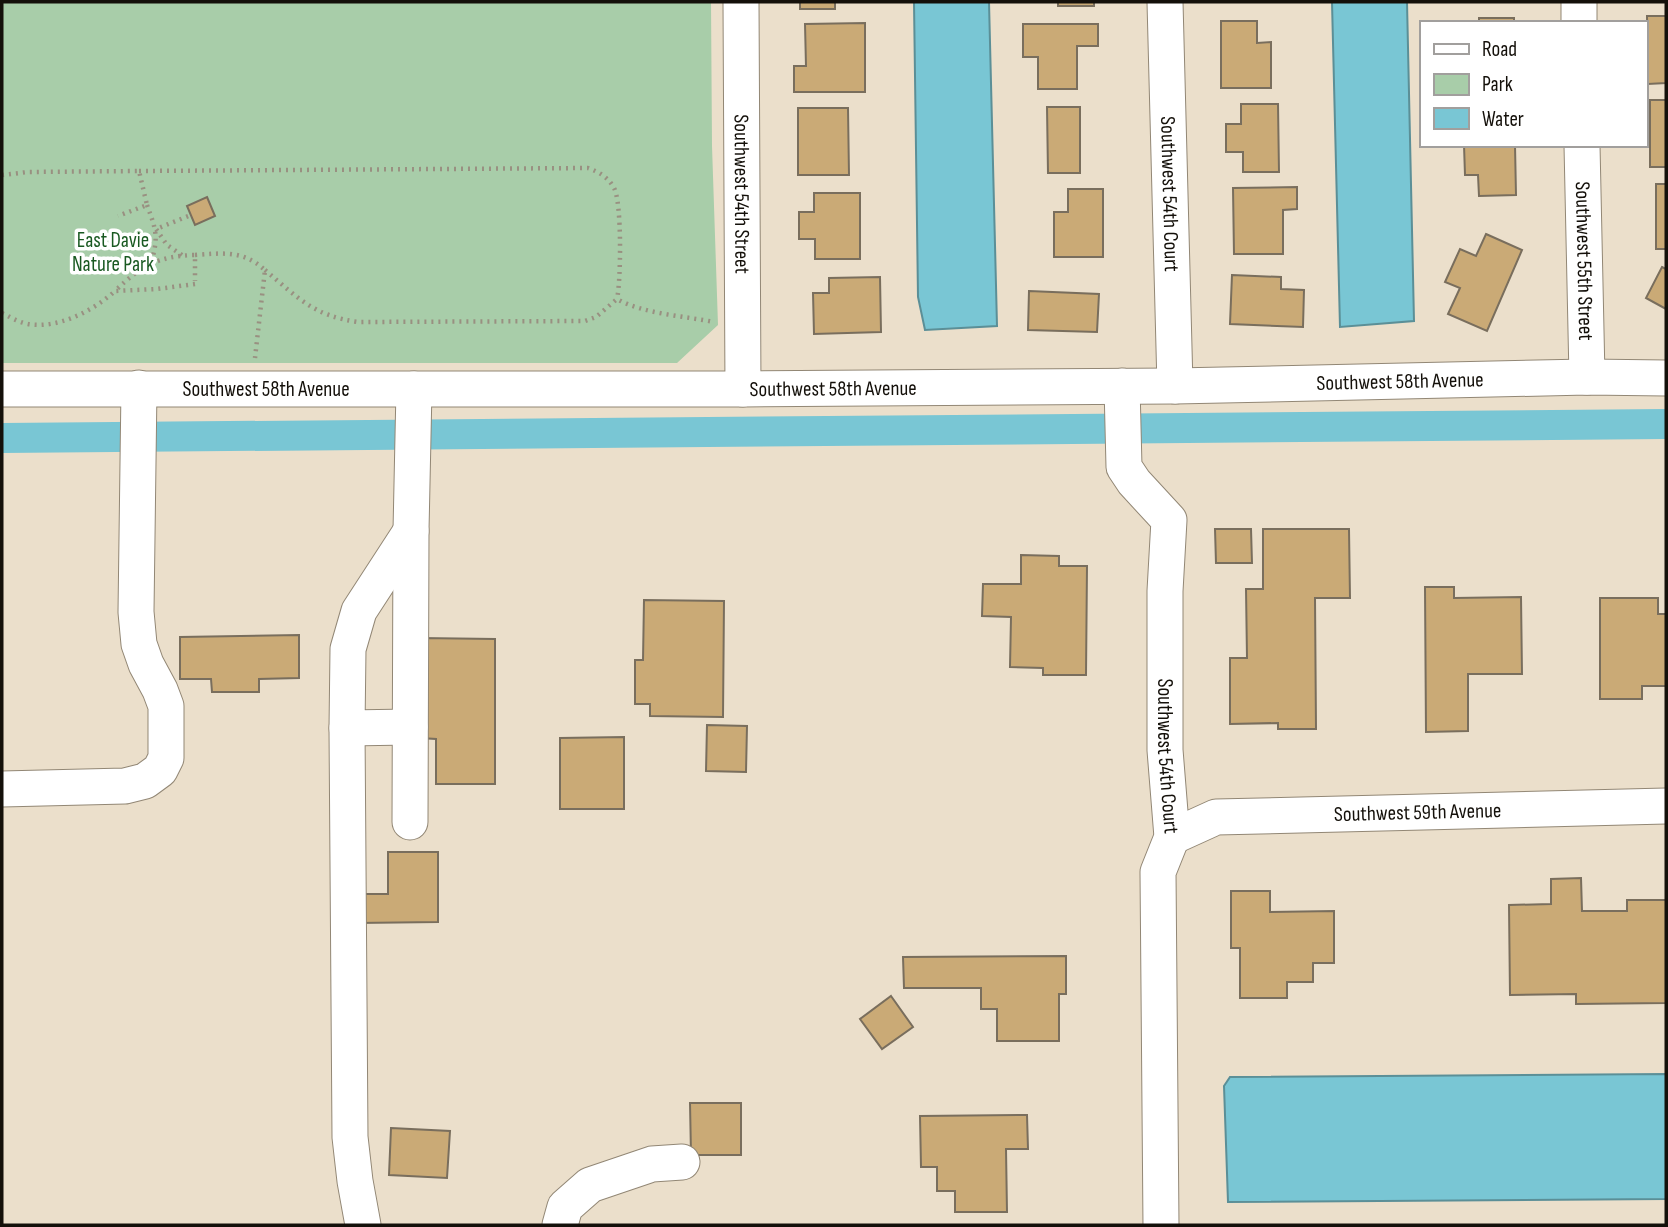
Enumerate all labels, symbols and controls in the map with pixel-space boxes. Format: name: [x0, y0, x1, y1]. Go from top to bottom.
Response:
legend: [1420, 21, 1647, 147]
text: Road: [1482, 37, 1517, 62]
text: Park: [1482, 72, 1513, 97]
text: Water: [1482, 107, 1524, 132]
street label: Southwest 54th Street: [729, 114, 755, 274]
street label: Southwest 54th Court: [1155, 116, 1185, 272]
street label: Southwest 55th Street: [1570, 181, 1599, 341]
park label: East Davie Nature Park: [72, 228, 154, 277]
street label: Southwest 58th Avenue: [1316, 367, 1484, 395]
street label: Southwest 58th Avenue: [749, 375, 917, 401]
street label: Southwest 58th Avenue: [182, 377, 350, 402]
street label: Southwest 54th Court: [1152, 678, 1184, 835]
street label: Southwest 59th Avenue: [1334, 798, 1502, 827]

